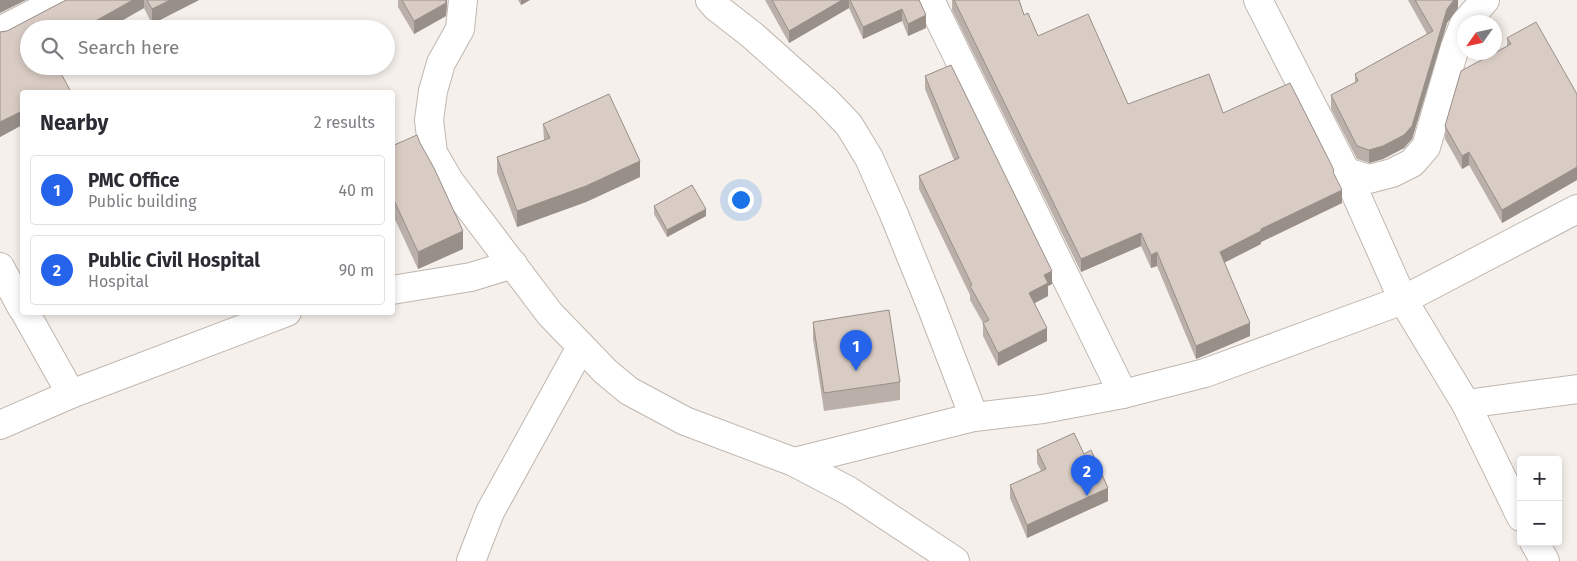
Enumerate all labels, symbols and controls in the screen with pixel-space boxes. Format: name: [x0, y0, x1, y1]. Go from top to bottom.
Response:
north arrow: [1457, 15, 1502, 60]
search box: [20, 20, 395, 75]
icon: search: [38, 34, 66, 62]
text: Search here: [78, 36, 179, 59]
text: Nearby: [40, 110, 108, 136]
text: 2 results: [314, 113, 375, 132]
text: PMC Office: [88, 169, 180, 192]
text: 1: [53, 181, 61, 200]
text: 40 m: [339, 181, 374, 200]
your location: [728, 187, 754, 213]
text: Public building: [88, 192, 196, 211]
text: Public Civil Hospital: [88, 249, 260, 272]
text: 2: [53, 261, 61, 280]
text: 90 m: [339, 261, 374, 280]
text: Hospital: [88, 272, 149, 291]
pin: 1: [840, 330, 872, 371]
pin: 2: [1071, 455, 1103, 496]
map controls: [1517, 456, 1562, 546]
button: +: [1517, 456, 1562, 501]
button: −: [1517, 501, 1562, 546]

